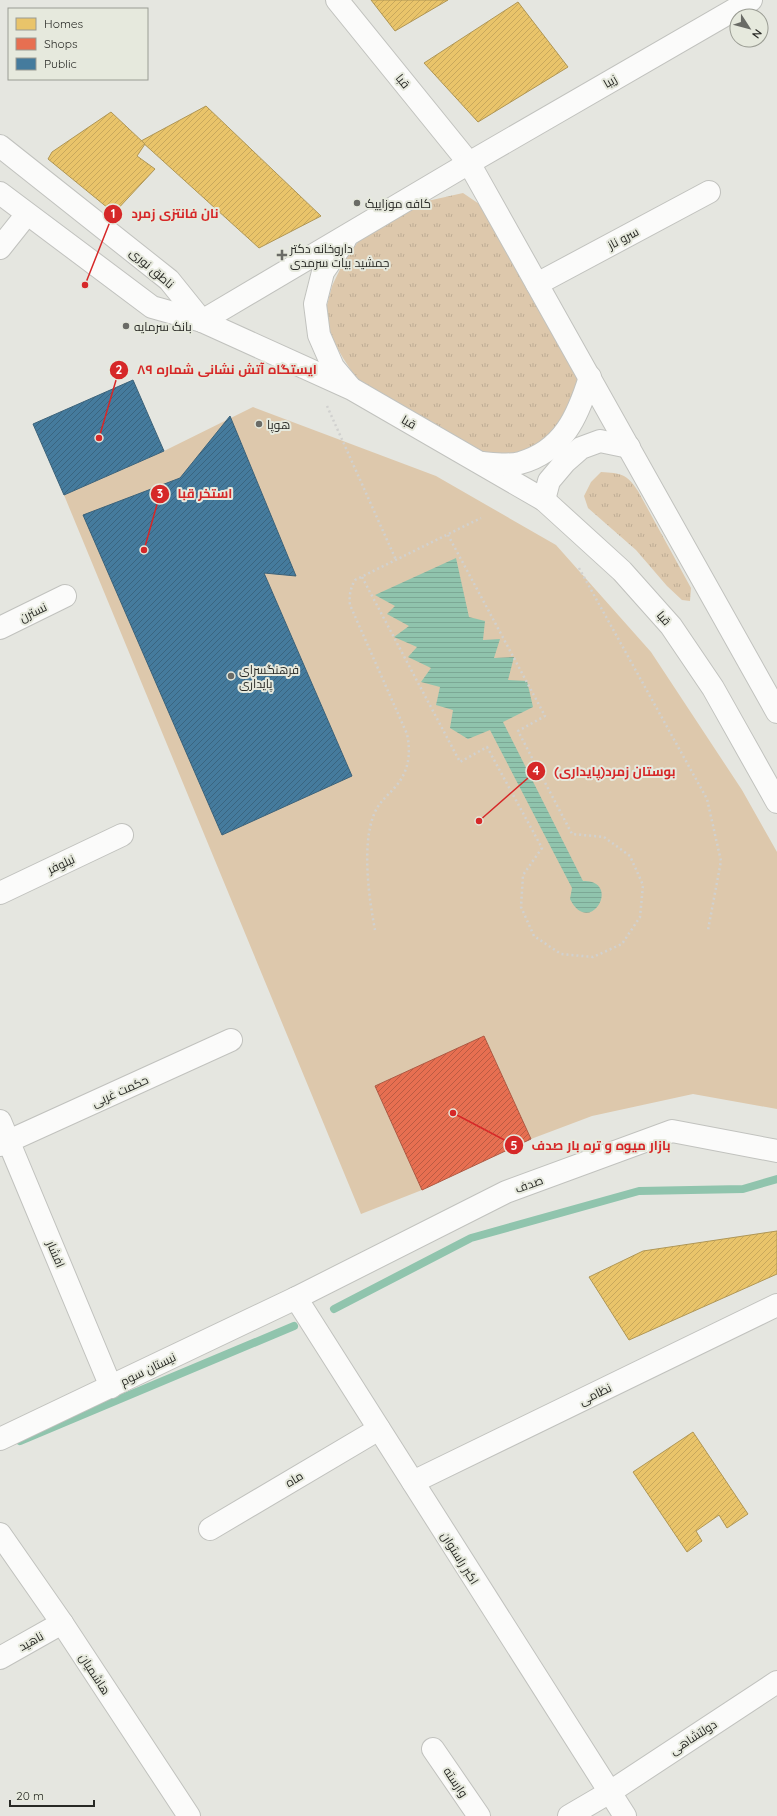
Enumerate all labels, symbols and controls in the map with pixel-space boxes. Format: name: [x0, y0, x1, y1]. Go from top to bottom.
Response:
legend: [8, 8, 148, 80]
north arrow: [729, 8, 769, 48]
text: Homes: [44, 16, 84, 31]
text: N: [749, 26, 765, 41]
text: Shops: [44, 36, 78, 51]
text: Public: [44, 56, 77, 71]
street label: قبا: [393, 71, 413, 91]
street label: زیبا: [600, 71, 620, 91]
place label: کافه موزاییک: [365, 196, 431, 211]
marker: کافه موزاییک: [352, 198, 362, 208]
callout: نان فانتزی زمرد: [103, 201, 226, 226]
text: نان فانتزی زمرد: [131, 205, 219, 222]
text: 1: [111, 206, 115, 221]
street label: سرو ناز: [604, 224, 641, 253]
place label: داروخانه دکتر جمشید بیات سرمدی: [289, 241, 390, 270]
street label: ناطق نوری: [127, 245, 177, 291]
marker: داروخانه دکتر جمشید بیات سرمدی: [277, 250, 287, 260]
place label: بانک سرمایه: [134, 319, 192, 334]
marker: بانک سرمایه: [121, 321, 131, 331]
callout: ایستگاه آتش نشانی شماره ۸۹: [109, 357, 325, 382]
text: ایستگاه آتش نشانی شماره ۸۹: [137, 361, 317, 377]
text: 2: [116, 362, 123, 377]
street label: قبا: [399, 412, 419, 432]
place label: هوپا: [267, 417, 290, 434]
marker: هوپا: [254, 419, 264, 429]
callout: استخر قبا: [150, 481, 241, 506]
text: استخر قبا: [178, 485, 232, 501]
text: 3: [157, 486, 163, 501]
street label: نسترن: [17, 599, 49, 625]
street label: قبا: [654, 608, 674, 628]
place label: فرهنگسرای پایداری: [239, 662, 299, 693]
marker: فرهنگسرای پایداری: [226, 671, 236, 681]
callout: بوستان زمرد(پایداری): [526, 758, 684, 783]
text: 4: [532, 763, 540, 778]
text: بوستان زمرد(پایداری): [554, 763, 676, 781]
street label: نیلوفر: [44, 851, 77, 877]
street label: حکمت غربی: [89, 1072, 151, 1110]
callout: بازار میوه و تره بار صدف: [504, 1133, 679, 1158]
text: بازار میوه و تره بار صدف: [532, 1137, 670, 1154]
text: 5: [511, 1138, 518, 1153]
street label: صدف: [513, 1172, 545, 1196]
street label: افشار: [43, 1237, 68, 1270]
street label: نیستان سوم: [118, 1349, 179, 1390]
street label: نظامی: [576, 1380, 614, 1408]
street label: ماه: [282, 1468, 306, 1490]
street label: اکبر راستوان: [438, 1529, 482, 1587]
street label: ناهید: [16, 1628, 46, 1654]
street label: هاشمیان: [76, 1651, 114, 1697]
street label: دولتشاهی: [667, 1716, 720, 1758]
street label: وارسته: [440, 1764, 472, 1800]
scale bar: [10, 1782, 94, 1808]
text: 20 m: [16, 1788, 44, 1803]

